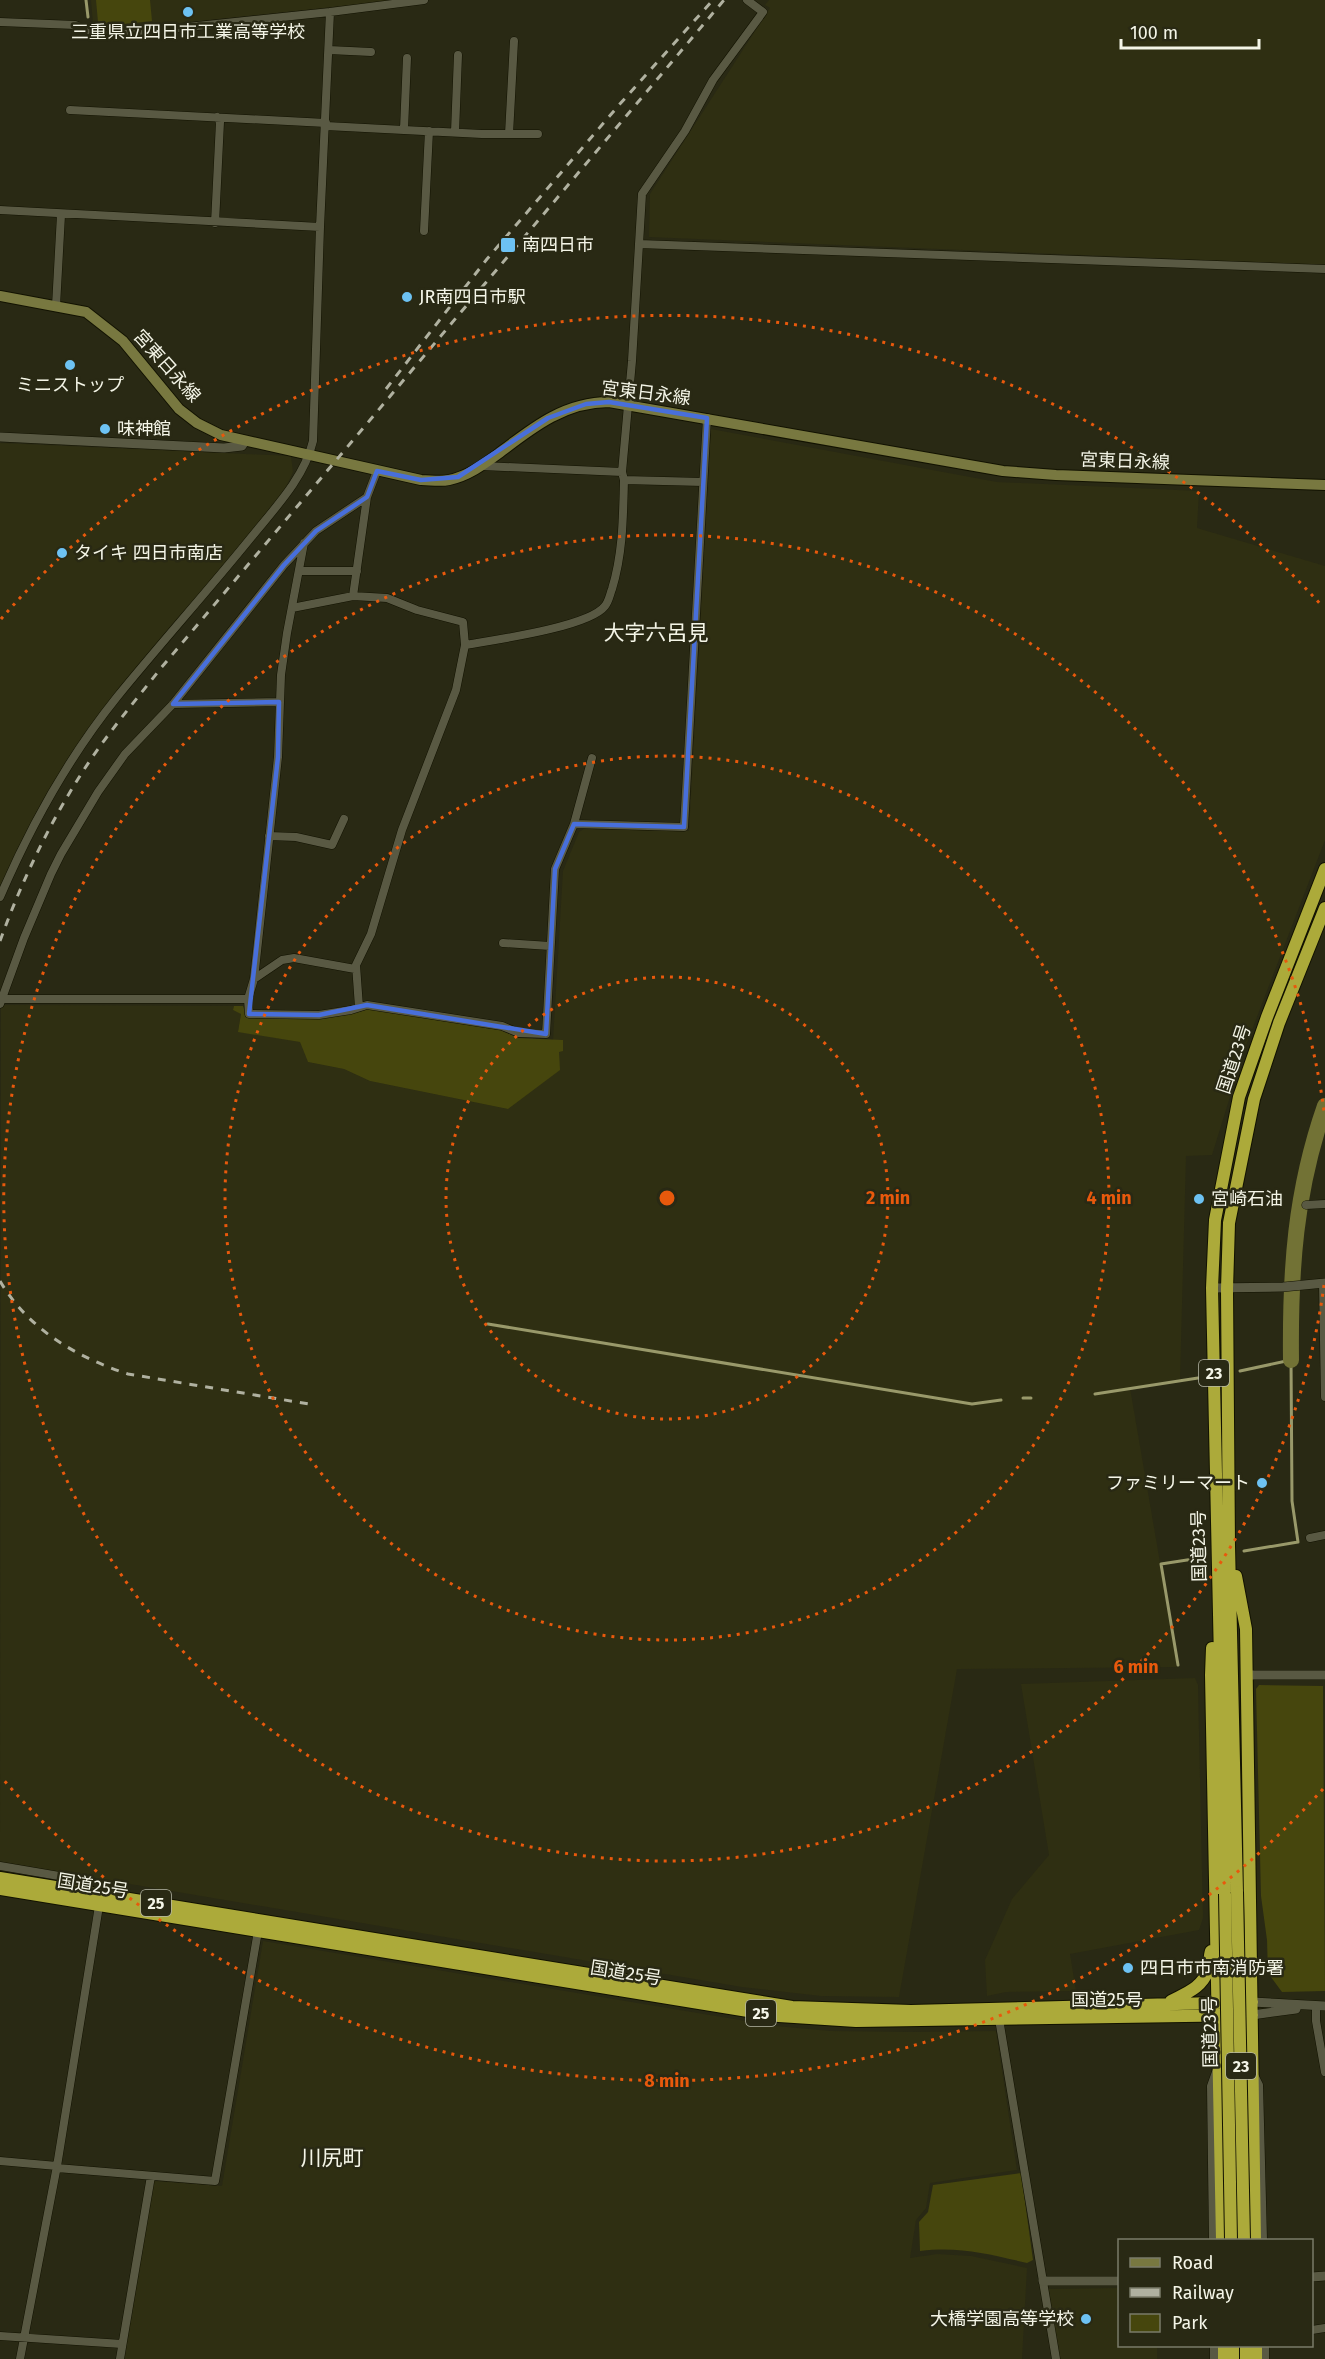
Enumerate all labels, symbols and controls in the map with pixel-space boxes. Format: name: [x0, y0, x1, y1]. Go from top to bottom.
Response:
marker: 三重県立四日市工業高等学校: [181, 5, 195, 19]
scale bar: [1121, 12, 1259, 50]
place label: 三重県立四日市工業高等学校: [71, 21, 305, 43]
text: 100 m: [1130, 22, 1178, 44]
place label: 南四日市: [522, 234, 594, 256]
marker: 南四日市: [499, 236, 517, 254]
place label: JR南四日市駅: [419, 286, 525, 308]
marker: JR南四日市駅: [400, 290, 414, 304]
street label: 宮東日永線: [129, 325, 205, 407]
marker: ミニストップ: [63, 358, 77, 372]
place label: ミニストップ: [16, 374, 124, 396]
street label: 宮東日永線: [600, 377, 692, 409]
place label: 味神館: [117, 418, 171, 440]
marker: 味神館: [98, 422, 112, 436]
street label: 宮東日永線: [1080, 448, 1170, 474]
place label: タイキ 四日市南店: [74, 542, 223, 564]
marker: タイキ 四日市南店: [55, 546, 69, 560]
district label: 大字六呂見: [604, 620, 709, 646]
street label: 国道23号: [1212, 1021, 1256, 1097]
text: 2 min: [866, 1187, 910, 1209]
text: 4 min: [1086, 1187, 1132, 1209]
centre of rings: [657, 1188, 677, 1208]
place label: 宮崎石油: [1211, 1188, 1283, 1210]
marker: 宮崎石油: [1192, 1192, 1206, 1206]
road number: 23: [1199, 1360, 1229, 1386]
place label: ファミリーマート: [1106, 1472, 1250, 1494]
marker: ファミリーマート: [1255, 1476, 1269, 1490]
street label: 国道23号: [1187, 1510, 1211, 1582]
text: 6 min: [1113, 1656, 1159, 1678]
street label: 国道25号: [56, 1870, 130, 1902]
road number: 25: [141, 1890, 171, 1916]
street label: 国道25号: [589, 1957, 663, 1989]
place label: 四日市市南消防署: [1140, 1957, 1284, 1979]
marker: 四日市市南消防署: [1121, 1961, 1135, 1975]
street label: 国道25号: [1071, 1989, 1143, 2011]
street label: 国道23号: [1198, 1996, 1222, 2068]
road number: 25: [746, 2000, 776, 2026]
road number: 23: [1226, 2053, 1256, 2079]
text: 8 min: [644, 2070, 690, 2092]
district label: 川尻町: [301, 2145, 364, 2171]
legend: [1118, 2239, 1313, 2347]
text: Road: [1172, 2252, 1214, 2274]
text: Railway: [1172, 2282, 1234, 2304]
place label: 大橋学園高等学校: [930, 2308, 1074, 2330]
marker: 大橋学園高等学校: [1079, 2312, 1093, 2326]
text: Park: [1172, 2312, 1208, 2334]

